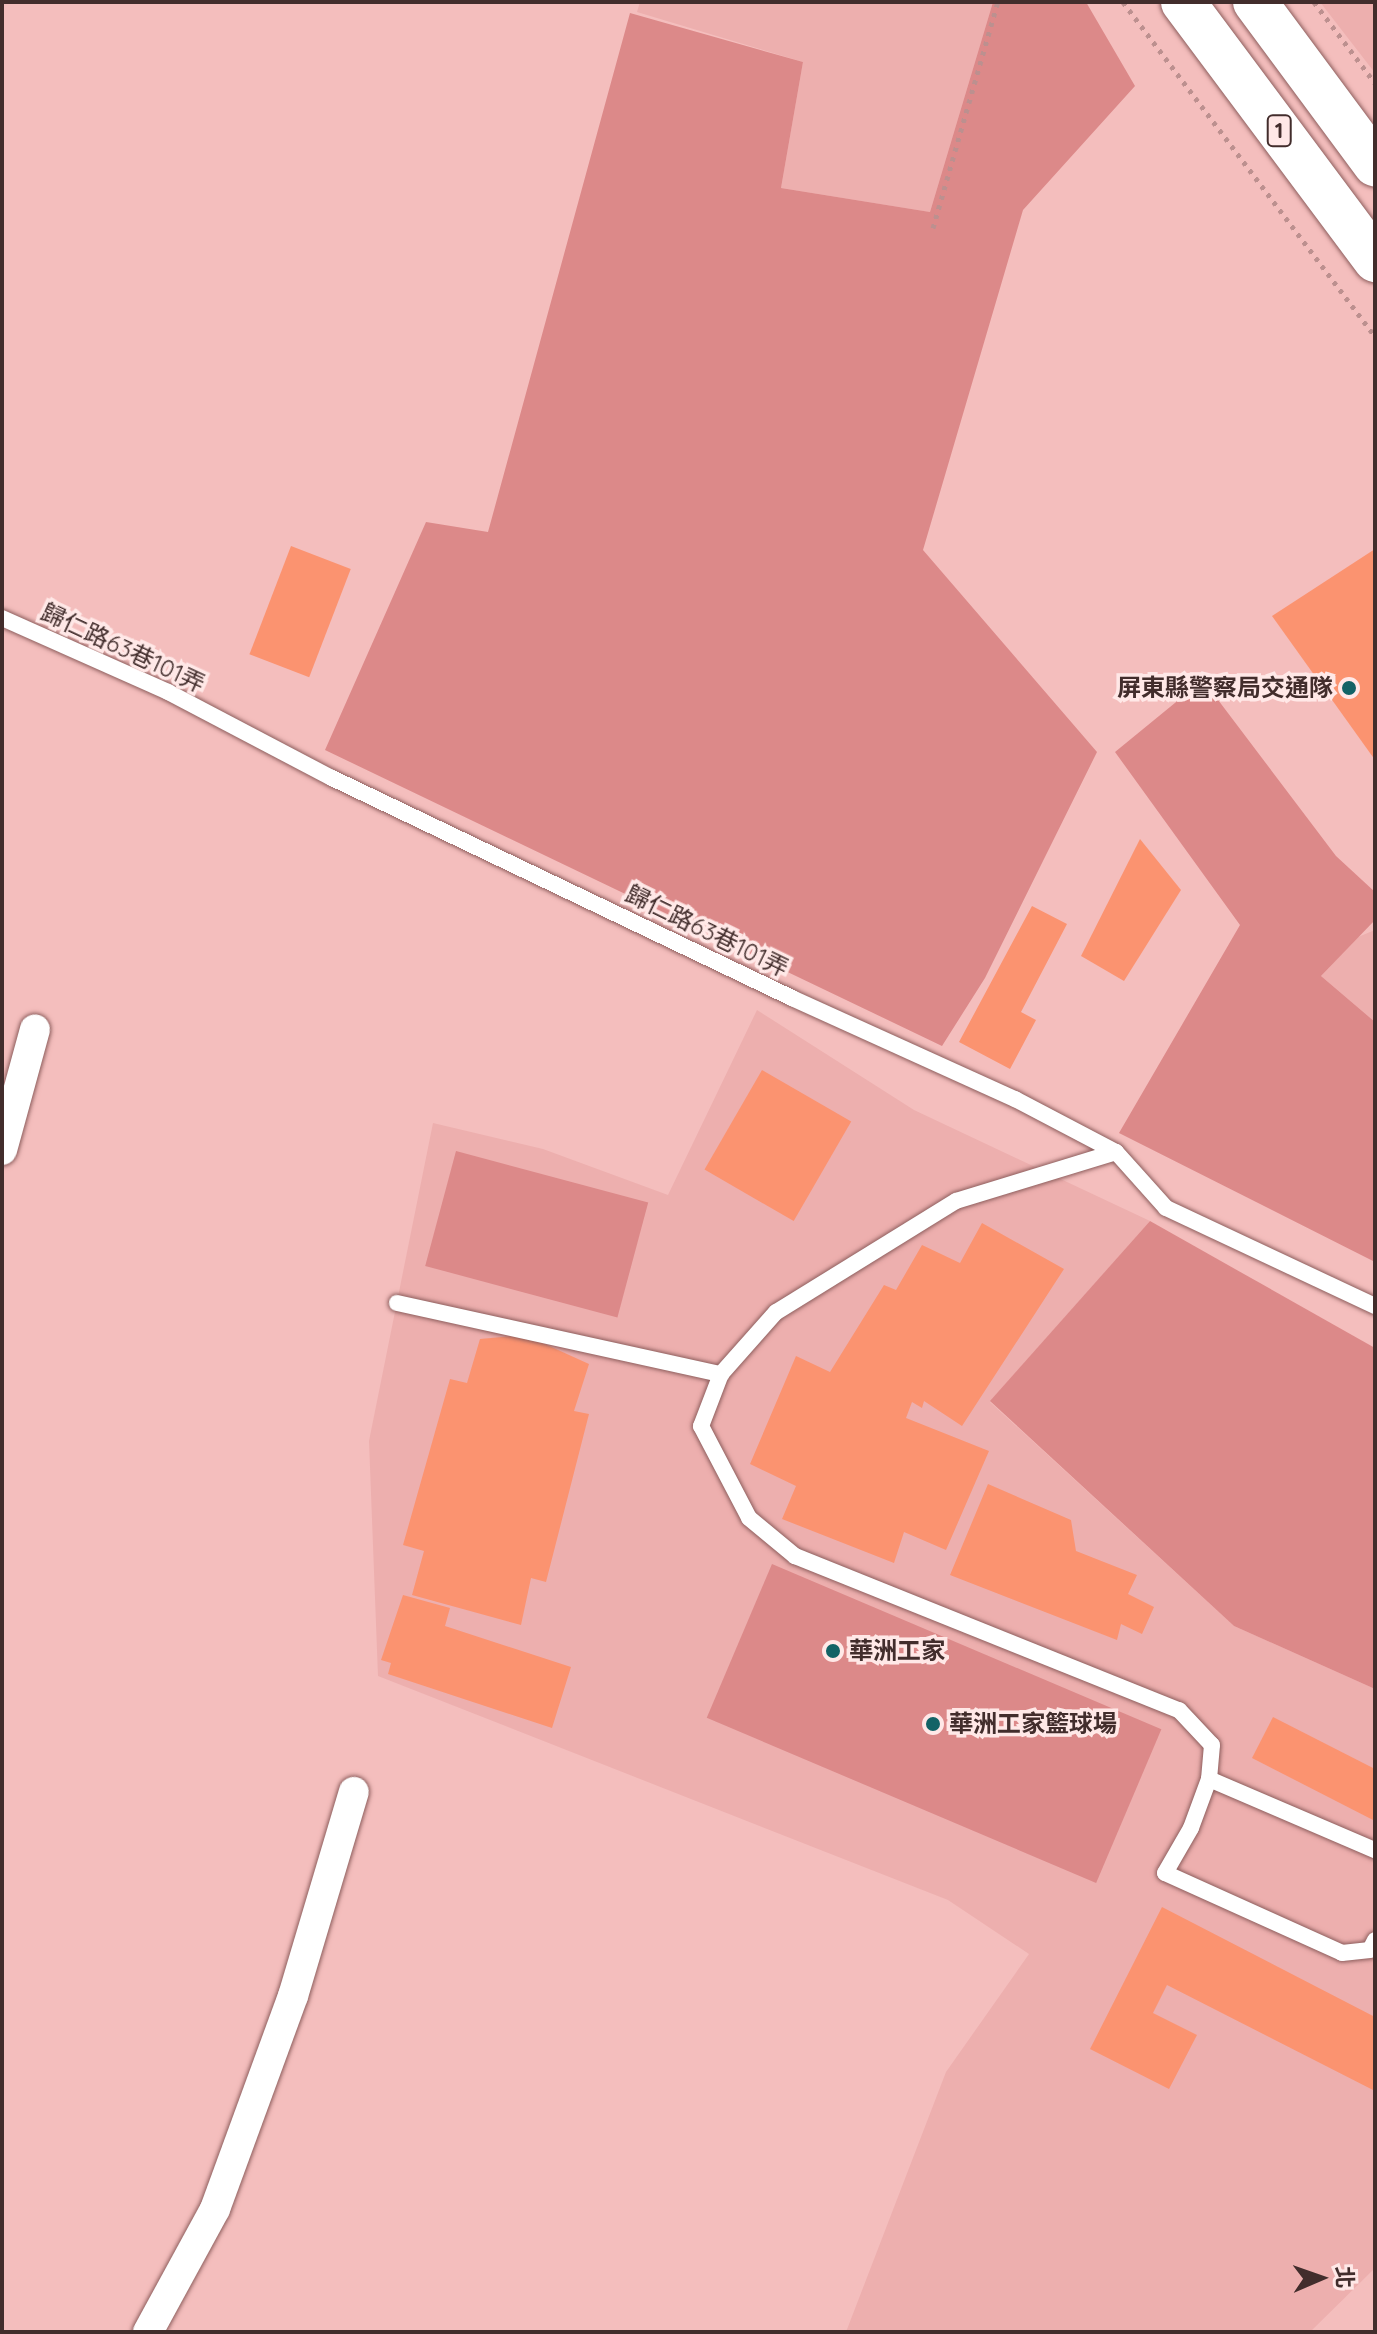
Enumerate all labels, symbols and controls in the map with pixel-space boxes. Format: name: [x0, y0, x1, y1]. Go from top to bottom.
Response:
road number: 1: [1265, 113, 1293, 149]
street label: 歸仁路63巷101弄: [36, 597, 210, 699]
place label: 屏東縣警察局交通隊: [1117, 674, 1333, 702]
marker: 屏東縣警察局交通隊: [1340, 679, 1358, 697]
street label: 歸仁路63巷101弄: [621, 879, 793, 983]
place label: 華洲工家: [849, 1637, 945, 1665]
marker: 華洲工家: [824, 1642, 842, 1660]
place label: 華洲工家籃球場: [949, 1710, 1117, 1738]
marker: 華洲工家籃球場: [924, 1715, 942, 1733]
north arrow: [1281, 2238, 1361, 2318]
text: 北: [1331, 2266, 1359, 2289]

